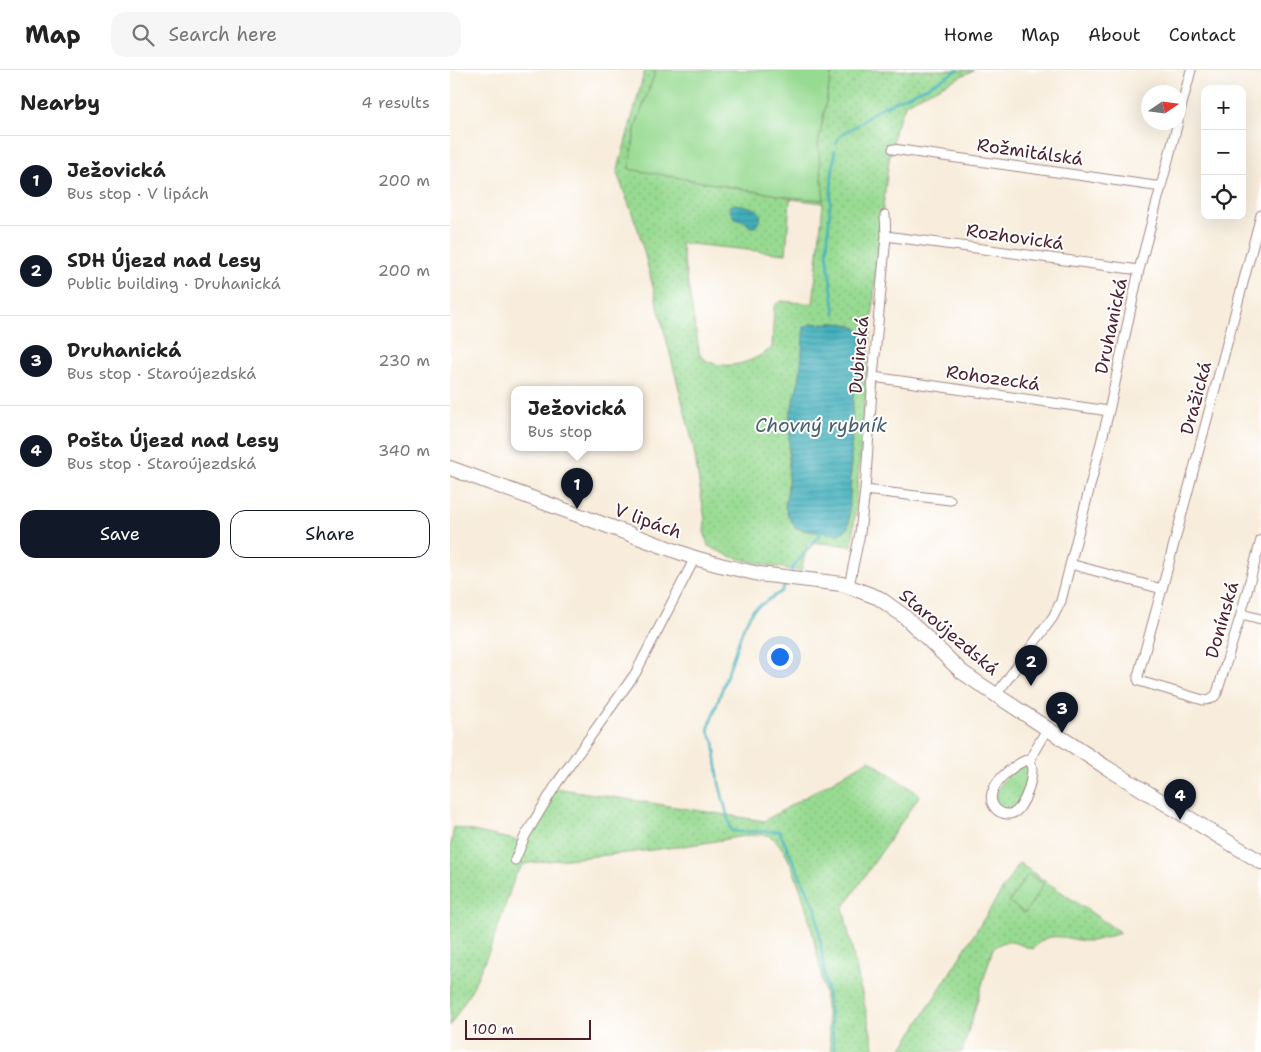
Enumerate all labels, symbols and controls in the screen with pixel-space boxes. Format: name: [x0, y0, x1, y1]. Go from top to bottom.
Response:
search box: [111, 12, 461, 57]
text: Map: [25, 19, 81, 51]
icon: search: [129, 21, 157, 49]
text: Search here: [169, 22, 277, 47]
text: Home: [944, 23, 993, 47]
text: Map: [1021, 23, 1060, 47]
text: About: [1088, 23, 1141, 47]
text: Contact: [1169, 23, 1236, 47]
north arrow: [1141, 85, 1186, 130]
map controls: [1201, 85, 1246, 220]
button: +: [1201, 85, 1246, 130]
text: Nearby: [20, 89, 100, 117]
text: 4 results: [361, 92, 430, 113]
button: −: [1201, 130, 1246, 175]
street label: Rožmitálská: [976, 133, 1084, 171]
text: Ježovická: [67, 158, 166, 183]
text: 1: [32, 170, 40, 191]
text: 200 m: [378, 170, 430, 191]
button: locate: [1201, 175, 1246, 220]
text: Bus stop · V lipách: [67, 183, 209, 204]
street label: Rozhovická: [965, 218, 1065, 256]
text: SDH Újezd nad Lesy: [67, 248, 261, 273]
text: 2: [30, 260, 42, 281]
text: 200 m: [378, 260, 430, 281]
text: Public building · Druhanická: [67, 273, 281, 294]
street label: Druhanická: [1089, 276, 1133, 376]
street label: Dubinská: [844, 315, 874, 395]
text: Druhanická: [67, 338, 181, 363]
text: 3: [30, 350, 42, 371]
text: 230 m: [378, 350, 430, 371]
street label: Dražická: [1175, 359, 1217, 437]
street label: Rohozecká: [945, 360, 1041, 396]
text: Bus stop · Staroújezdská: [67, 363, 256, 384]
popup: [511, 386, 643, 451]
text: Ježovická: [528, 396, 626, 421]
water label: Chovný rybník: [755, 413, 887, 438]
text: Bus stop: [528, 421, 592, 442]
text: Pošta Újezd nad Lesy: [67, 428, 279, 453]
text: 4: [30, 440, 42, 461]
text: 340 m: [378, 440, 430, 461]
text: Bus stop · Staroújezdská: [67, 453, 256, 474]
pin: 1: [561, 468, 593, 509]
street label: V lipách: [611, 498, 685, 544]
button: Save: [20, 510, 220, 558]
button: Share: [230, 510, 430, 558]
street label: Donínská: [1200, 579, 1244, 661]
street label: Staroújezdská: [894, 583, 1004, 681]
your location: [767, 644, 793, 670]
pin: 2: [1015, 645, 1047, 686]
pin: 3: [1046, 692, 1078, 733]
pin: 4: [1164, 779, 1196, 820]
scale bar: [465, 1017, 591, 1040]
text: 100 m: [472, 1020, 514, 1038]

